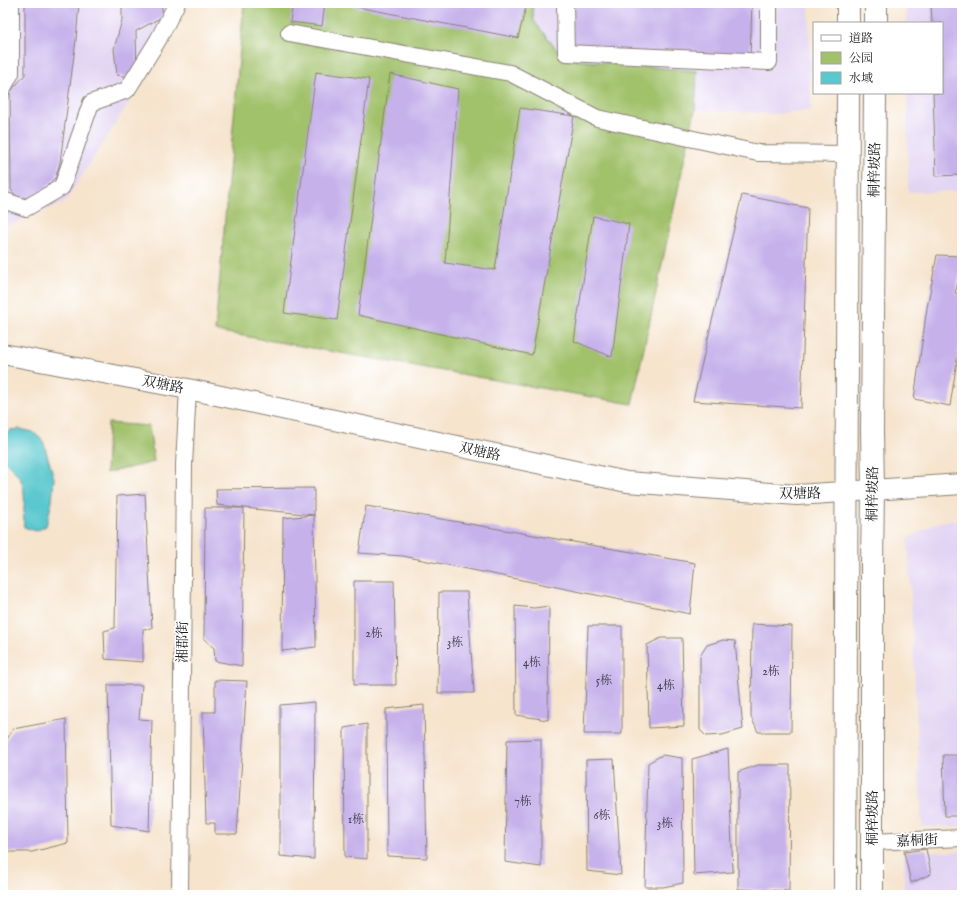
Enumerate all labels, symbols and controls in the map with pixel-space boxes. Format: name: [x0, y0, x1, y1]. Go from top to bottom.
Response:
legend: [813, 22, 943, 94]
text: 道路: [849, 31, 873, 46]
text: 公园: [849, 51, 873, 66]
text: 水域: [849, 71, 873, 86]
street label: 桐梓坡路: [866, 142, 884, 198]
street label: 双塘路: [140, 372, 185, 398]
street label: 双塘路: [457, 439, 502, 465]
street label: 桐梓坡路: [864, 466, 882, 522]
street label: 双塘路: [779, 485, 821, 503]
street label: 湘郡街: [174, 621, 192, 663]
house number: 2栋: [365, 626, 383, 641]
house number: 3栋: [447, 635, 463, 650]
house number: 4栋: [523, 655, 541, 670]
house number: 2栋: [762, 664, 780, 679]
house number: 5栋: [596, 673, 612, 688]
house number: 4栋: [657, 678, 675, 693]
street label: 桐梓坡路: [864, 790, 882, 846]
house number: 7栋: [514, 794, 532, 809]
house number: 6栋: [593, 808, 611, 823]
house number: 1栋: [348, 812, 364, 827]
house number: 3栋: [657, 816, 673, 831]
street label: 嘉桐街: [896, 831, 938, 851]

